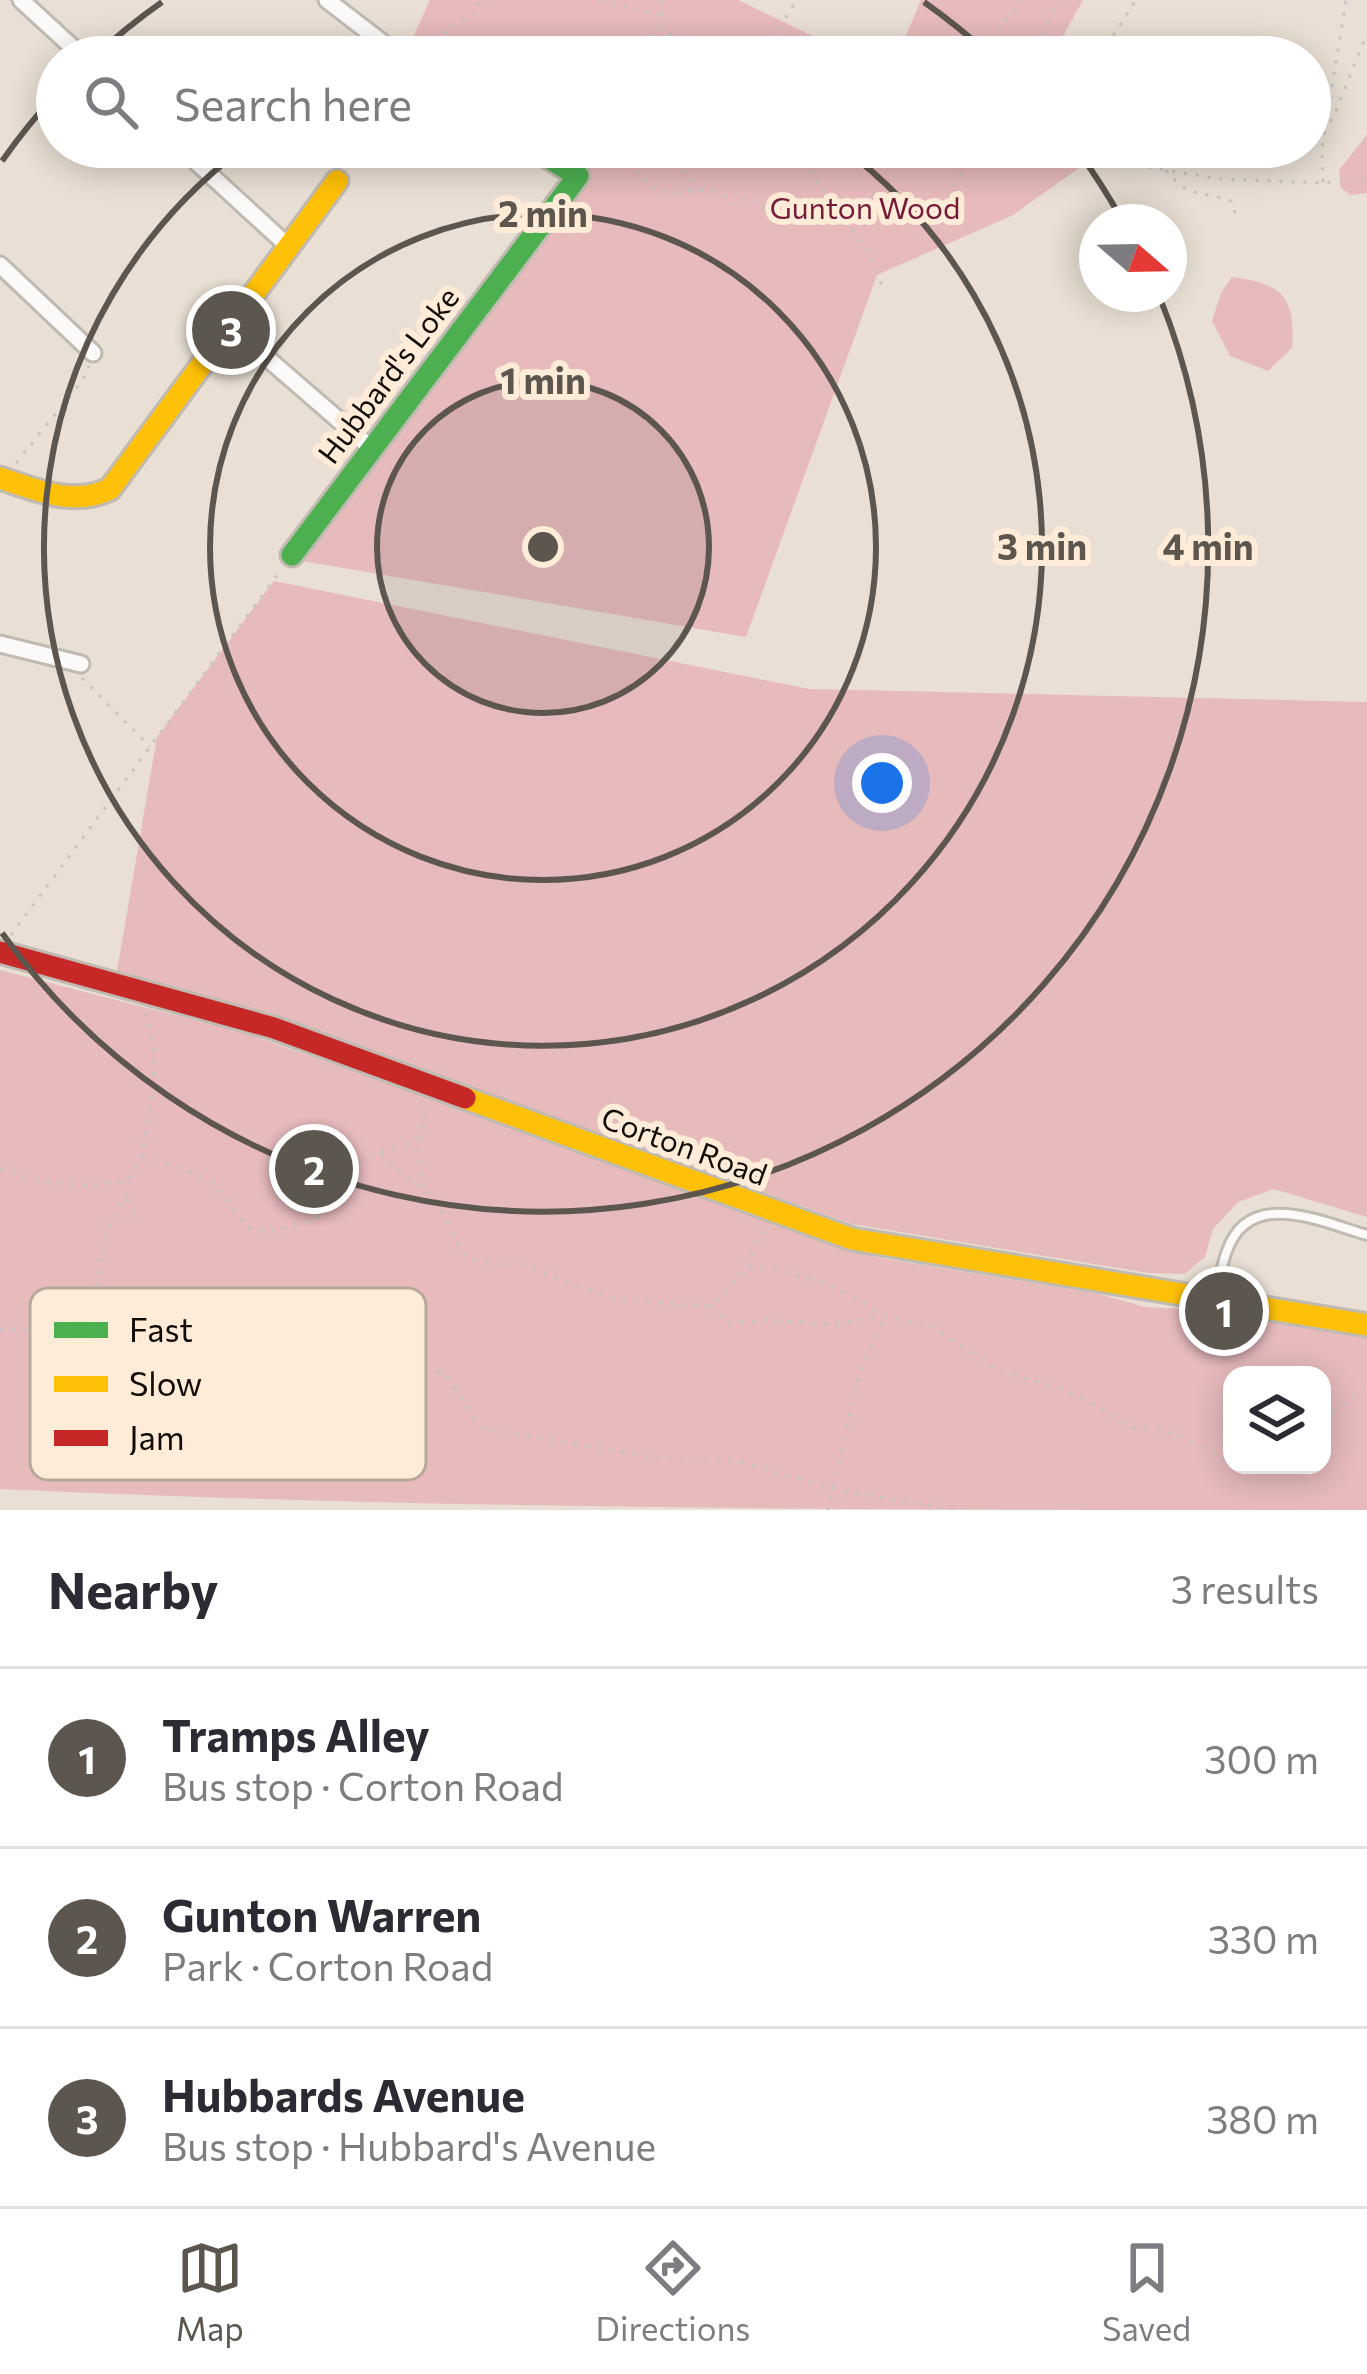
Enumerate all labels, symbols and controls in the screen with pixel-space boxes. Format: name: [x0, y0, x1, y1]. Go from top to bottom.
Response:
search box: [36, 36, 1331, 168]
icon: search: [78, 69, 144, 135]
text: Search here: [174, 75, 412, 130]
park label: Gunton Wood: [770, 188, 960, 225]
text: 2 min: [498, 190, 588, 234]
north arrow: [1079, 204, 1187, 312]
street label: Hubbard's Loke: [309, 279, 465, 470]
pin: 3: [192, 285, 270, 375]
text: 1 min: [500, 357, 586, 401]
text: 3 min: [997, 523, 1087, 567]
text: 4 min: [1162, 523, 1254, 567]
centre of rings: [522, 526, 564, 568]
your location: [852, 753, 912, 813]
street label: Corton Road: [597, 1098, 773, 1192]
pin: 2: [275, 1124, 353, 1214]
pin: 1: [1185, 1266, 1263, 1356]
legend: [30, 1288, 426, 1480]
text: Fast: [129, 1308, 193, 1349]
text: Slow: [129, 1362, 202, 1403]
map controls: [1223, 1366, 1331, 1474]
button: layers: [1223, 1366, 1331, 1474]
text: Jam: [129, 1416, 185, 1457]
text: Nearby: [48, 1557, 218, 1620]
text: 3 results: [1171, 1564, 1319, 1612]
text: Tramps Alley: [162, 1706, 430, 1761]
text: 1: [78, 1734, 96, 1782]
text: 300 m: [1204, 1734, 1319, 1782]
text: Bus stop · Corton Road: [162, 1761, 564, 1809]
text: Gunton Warren: [162, 1886, 481, 1941]
text: 2: [76, 1914, 98, 1962]
text: 330 m: [1208, 1914, 1319, 1962]
text: Park · Corton Road: [162, 1941, 493, 1989]
text: Hubbards Avenue: [162, 2066, 525, 2121]
text: 3: [76, 2094, 98, 2142]
text: 380 m: [1206, 2094, 1319, 2142]
text: Bus stop · Hubbard's Avenue: [162, 2121, 656, 2169]
tab: Map: [176, 2235, 244, 2348]
tab: Directions: [596, 2235, 750, 2348]
tab: Saved: [1102, 2235, 1191, 2348]

